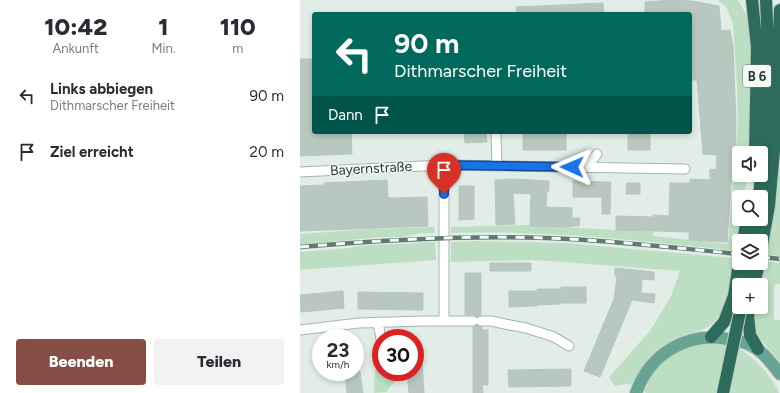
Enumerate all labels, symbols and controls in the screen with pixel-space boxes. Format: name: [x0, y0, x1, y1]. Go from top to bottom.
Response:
text: 10:42: [44, 12, 107, 41]
text: 1: [158, 12, 169, 41]
text: 110: [220, 12, 256, 41]
text: 90 m: [394, 26, 459, 60]
icon: left: [328, 28, 380, 80]
text: Ankunft: [52, 41, 99, 56]
text: Min.: [151, 41, 175, 56]
text: m: [232, 41, 243, 56]
text: Dithmarscher Freiheit: [394, 60, 567, 82]
road number: B 6: [743, 65, 771, 87]
text: Links abbiegen: [50, 80, 153, 98]
icon: left: [16, 85, 38, 107]
text: 90 m: [249, 87, 284, 105]
text: Dithmarscher Freiheit: [50, 98, 175, 113]
icon: arrive: [371, 104, 393, 126]
text: Dann: [328, 106, 363, 124]
icon: arrive: [16, 141, 38, 163]
text: Ziel erreicht: [50, 143, 134, 161]
text: 20 m: [250, 143, 284, 161]
position arrow: [551, 146, 593, 188]
map controls: [732, 146, 768, 314]
button: sound: [732, 146, 768, 182]
pin: [427, 153, 461, 194]
street label: Bayernstraße: [330, 158, 413, 179]
icon: arrive: [433, 159, 455, 181]
button: search: [732, 190, 768, 226]
button: layers: [732, 234, 768, 270]
button: +: [732, 278, 768, 314]
speed limit sign: 30: [372, 329, 424, 381]
text: 23: [327, 338, 349, 362]
button: Beenden: [16, 339, 146, 385]
button: Teilen: [154, 339, 284, 385]
text: km/h: [327, 358, 349, 371]

